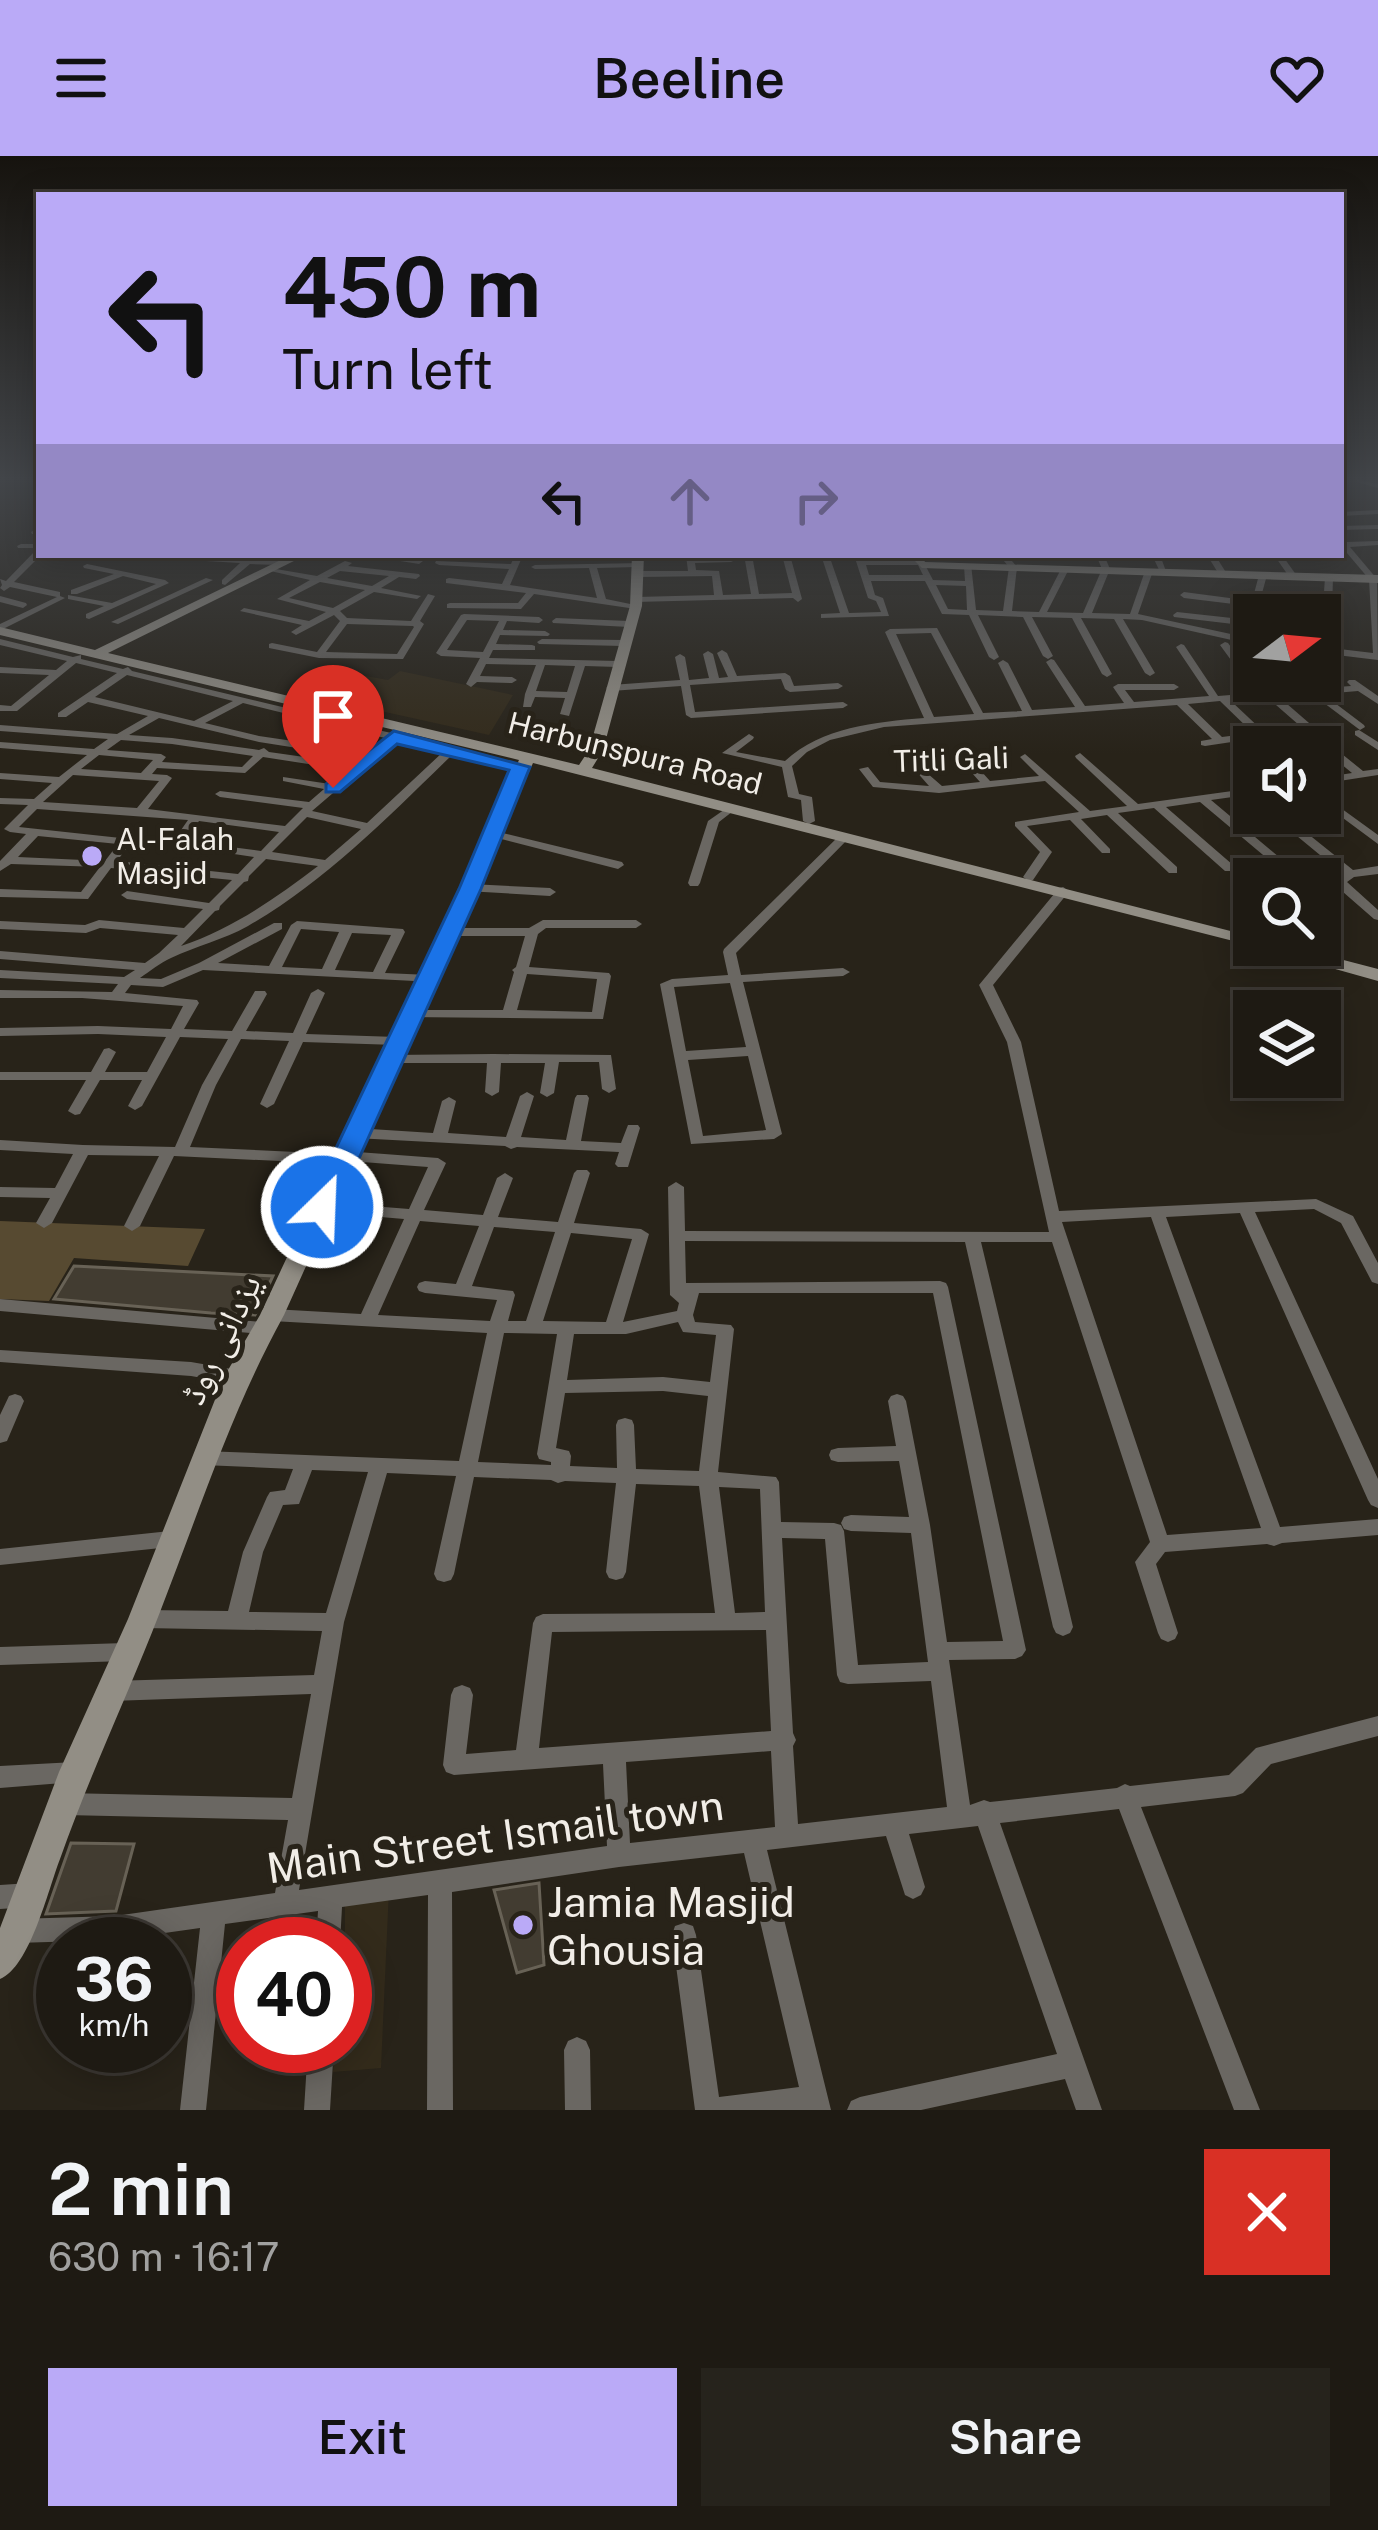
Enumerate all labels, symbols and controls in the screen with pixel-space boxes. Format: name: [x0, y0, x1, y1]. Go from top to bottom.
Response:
icon: menu: [48, 45, 114, 111]
icon: heart: [1264, 45, 1330, 111]
text: Beeline: [593, 47, 785, 110]
text: 450 m: [282, 237, 541, 336]
icon: left: [84, 240, 240, 396]
text: Turn left: [282, 338, 493, 401]
icon: left: [531, 468, 597, 534]
icon: ahead: [657, 468, 723, 534]
icon: right: [783, 468, 849, 534]
north arrow: [1233, 594, 1341, 702]
map controls: [1233, 594, 1341, 1098]
pin: [282, 665, 384, 788]
icon: arrive: [300, 683, 366, 749]
street label: Harbunspura Road: [504, 704, 766, 802]
button: sound: [1233, 726, 1341, 834]
street label: Titli Gali: [893, 739, 1009, 779]
place label: Al-Falah Masjid: [116, 821, 234, 891]
marker: Al-Falah Masjid: [79, 843, 105, 869]
button: search: [1233, 858, 1341, 966]
button: layers: [1233, 990, 1341, 1098]
position arrow: [259, 1144, 385, 1270]
street label: یزدانی روڈ: [171, 1267, 270, 1411]
street label: Main Street Ismail town: [263, 1780, 727, 1892]
place label: Jamia Masjid Ghousia: [547, 1877, 795, 1974]
marker: Jamia Masjid Ghousia: [510, 1912, 536, 1938]
speed limit sign: 40: [216, 1917, 372, 2073]
text: 36: [74, 1944, 154, 2015]
text: km/h: [79, 2007, 149, 2043]
text: 2 min: [48, 2147, 234, 2231]
button: close: [1204, 2149, 1330, 2275]
text: 630 m · 16:17: [48, 2234, 279, 2280]
button: Exit: [48, 2368, 677, 2506]
button: Share: [701, 2368, 1330, 2506]

